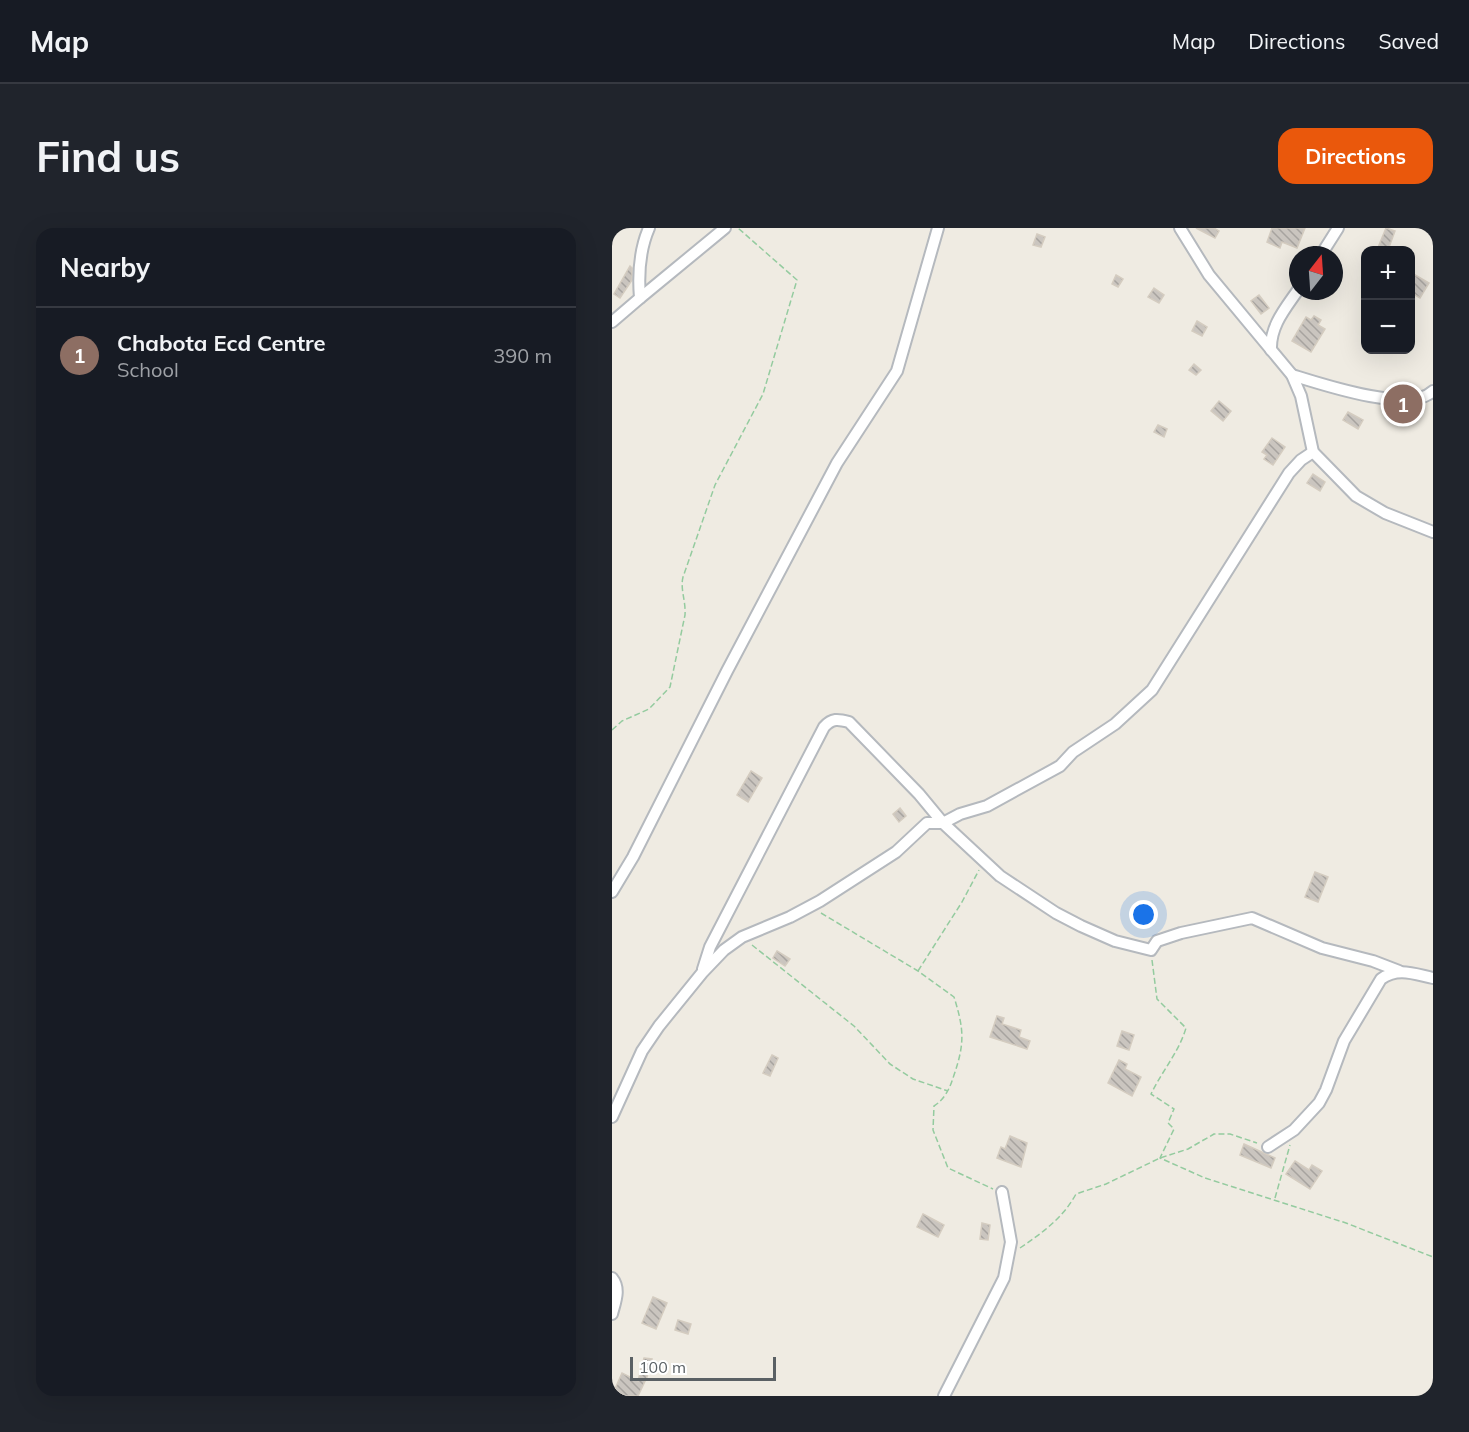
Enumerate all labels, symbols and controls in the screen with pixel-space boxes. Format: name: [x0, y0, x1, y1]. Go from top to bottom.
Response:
text: Map: [30, 24, 89, 59]
text: Map: [1172, 28, 1215, 54]
text: Directions: [1248, 28, 1345, 54]
text: Saved: [1378, 28, 1439, 54]
button: Directions: [1278, 128, 1433, 184]
text: Find us: [36, 130, 180, 183]
north arrow: [1289, 246, 1343, 300]
map controls: [1361, 246, 1415, 354]
button: +: [1361, 246, 1415, 300]
text: Nearby: [60, 251, 150, 284]
button: −: [1361, 300, 1415, 354]
text: Chabota Ecd Centre: [117, 329, 326, 357]
text: 1: [74, 343, 86, 368]
text: 390 m: [493, 343, 552, 368]
text: School: [117, 357, 179, 382]
pin: 1: [1384, 382, 1422, 426]
your location: [1129, 900, 1158, 929]
scale bar: [630, 1354, 776, 1382]
text: 100 m: [639, 1357, 686, 1377]

